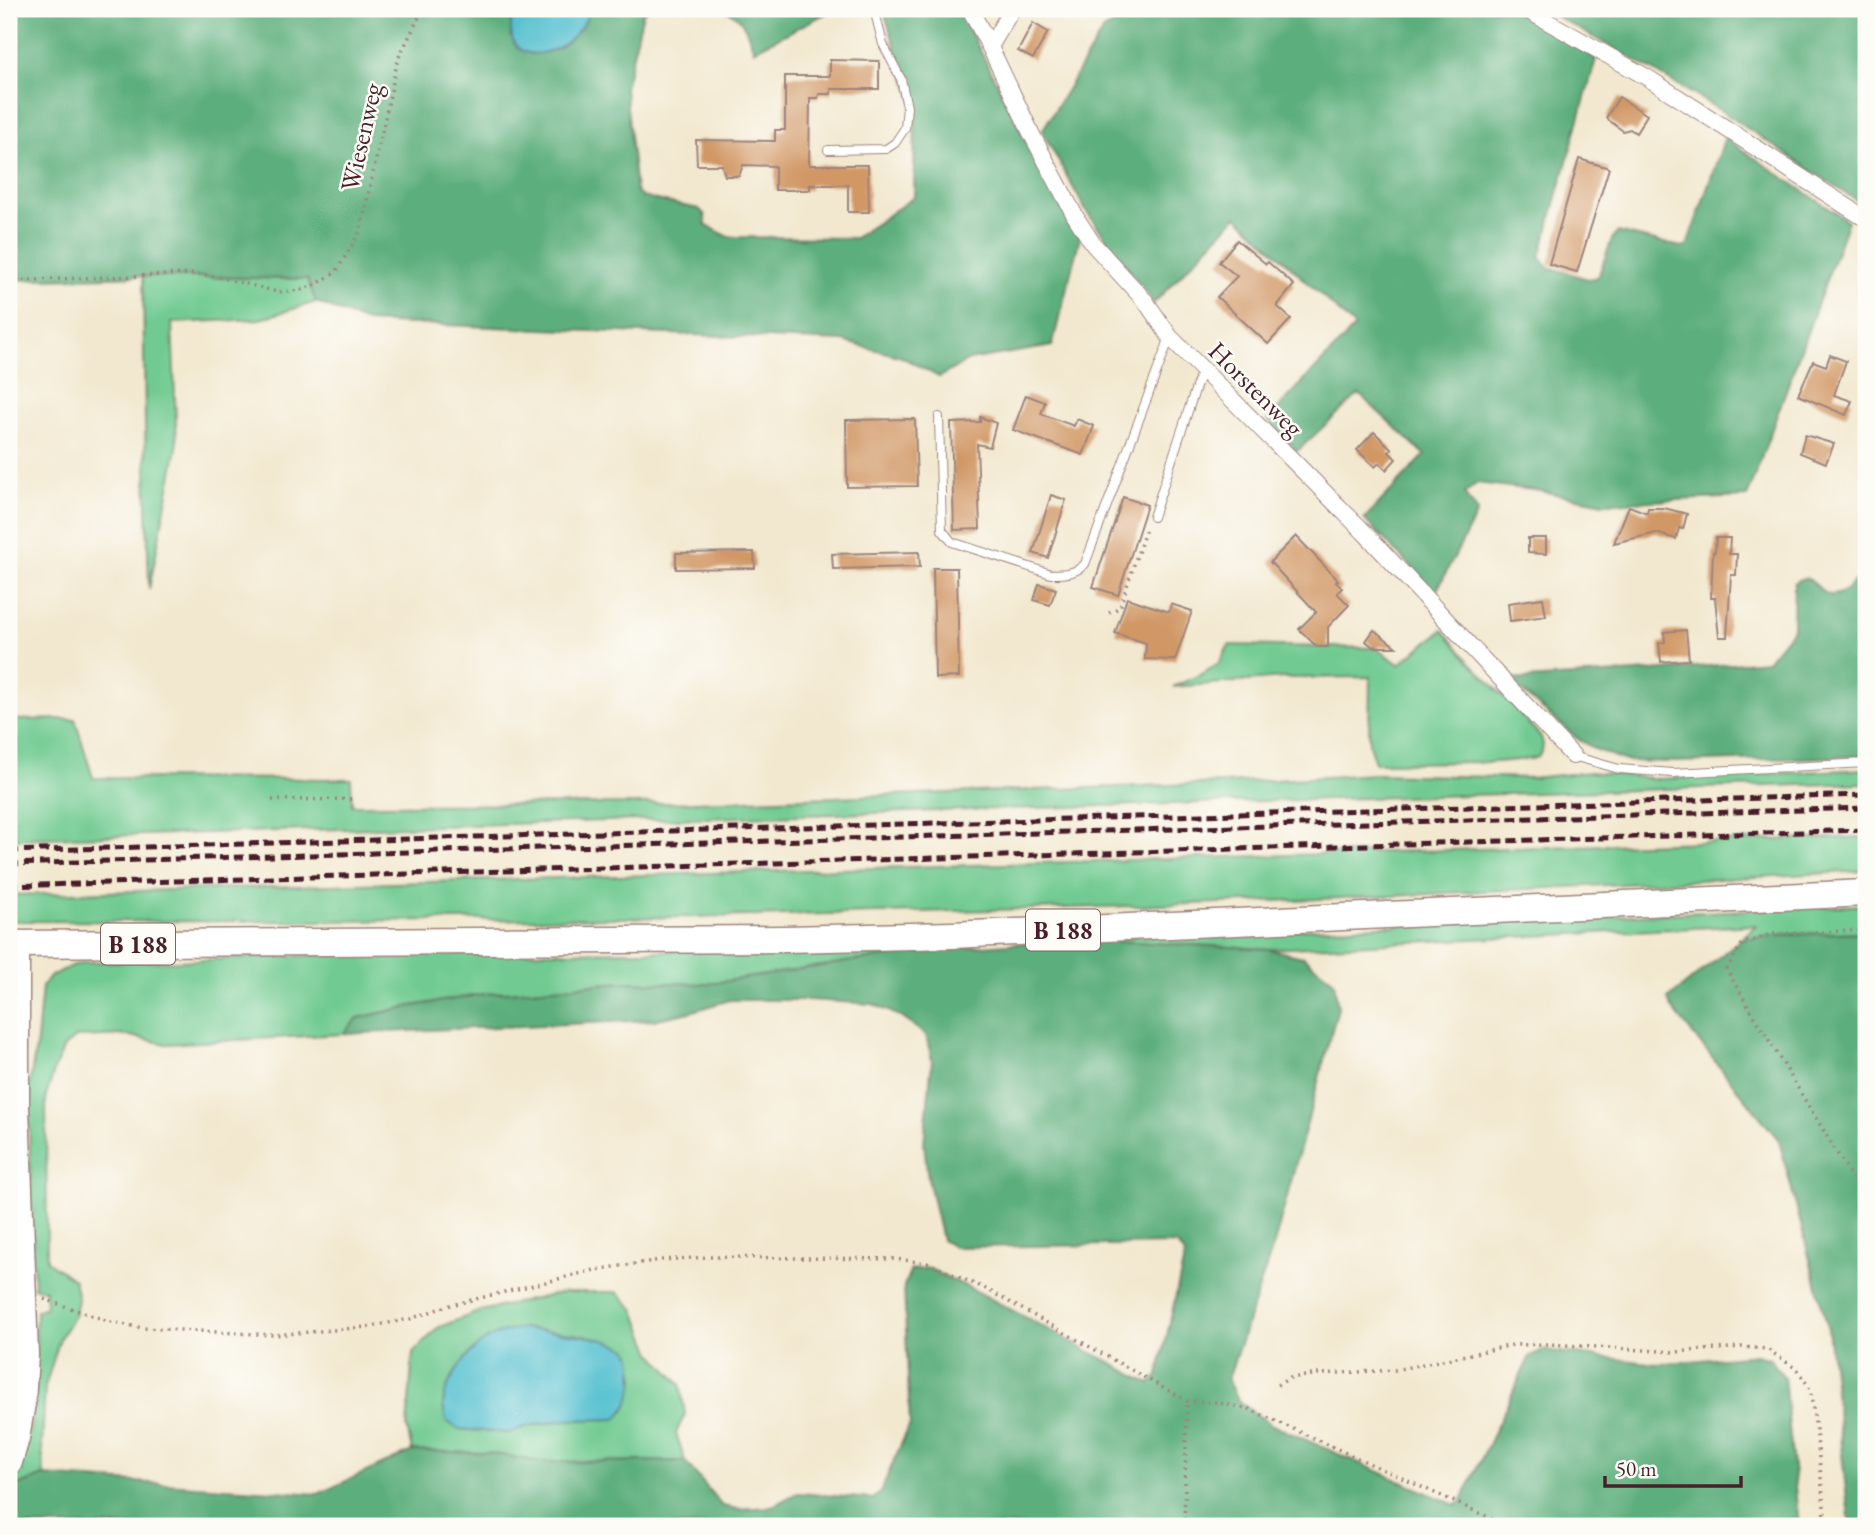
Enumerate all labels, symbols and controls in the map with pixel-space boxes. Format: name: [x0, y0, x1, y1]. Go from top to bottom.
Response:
street label: Wiesenweg: [332, 79, 390, 194]
street label: Horstenweg: [1201, 334, 1311, 444]
road number: B 188: [1026, 910, 1100, 950]
road number: B 188: [101, 924, 175, 964]
scale bar: [1605, 1444, 1742, 1488]
text: 50 m: [1616, 1455, 1657, 1482]

